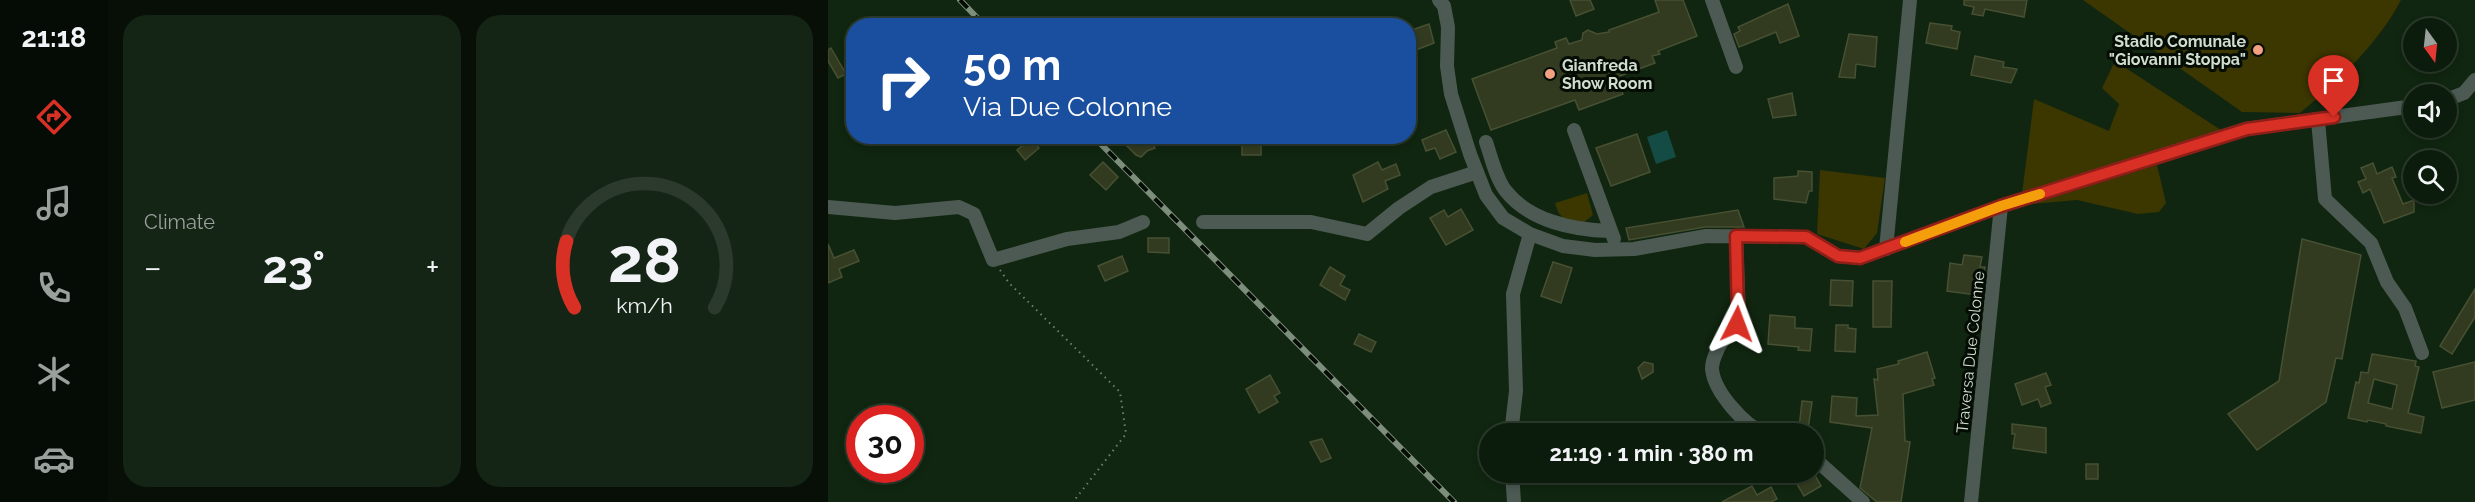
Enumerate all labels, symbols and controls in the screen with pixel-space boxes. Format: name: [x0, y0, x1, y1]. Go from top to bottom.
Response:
north arrow: [2403, 18, 2457, 72]
map controls: [2403, 18, 2457, 204]
text: 21:18: [22, 22, 86, 53]
place label: Stadio Comunale "Giovanni Stoppa": [2109, 32, 2246, 69]
text: 50 m: [963, 41, 1061, 90]
icon: right: [864, 42, 942, 120]
marker: Stadio Comunale "Giovanni Stoppa": [2251, 43, 2265, 57]
pin: [2308, 55, 2359, 117]
place label: Gianfreda Show Room: [1562, 56, 1652, 93]
icon: arrive: [2317, 64, 2350, 97]
marker: Gianfreda Show Room: [1543, 67, 1557, 81]
button: sound: [2403, 84, 2457, 138]
text: Via Due Colonne: [963, 91, 1172, 122]
icon: directions: [33, 96, 75, 138]
button: search: [2403, 150, 2457, 204]
icon: music: [33, 182, 75, 224]
text: Climate: [144, 210, 215, 234]
text: 28: [608, 223, 681, 297]
text: 23°: [263, 241, 325, 294]
text: −: [144, 248, 162, 287]
text: +: [426, 248, 440, 287]
icon: phone: [33, 267, 75, 309]
street label: Traversa Due Colonne: [1953, 270, 1988, 434]
position arrow: [1705, 292, 1769, 356]
text: km/h: [616, 293, 673, 318]
icon: climate: [33, 353, 75, 395]
speed limit sign: 30: [846, 405, 924, 483]
icon: car: [33, 438, 75, 480]
text: 21:19 · 1 min · 380 m: [1550, 440, 1753, 466]

